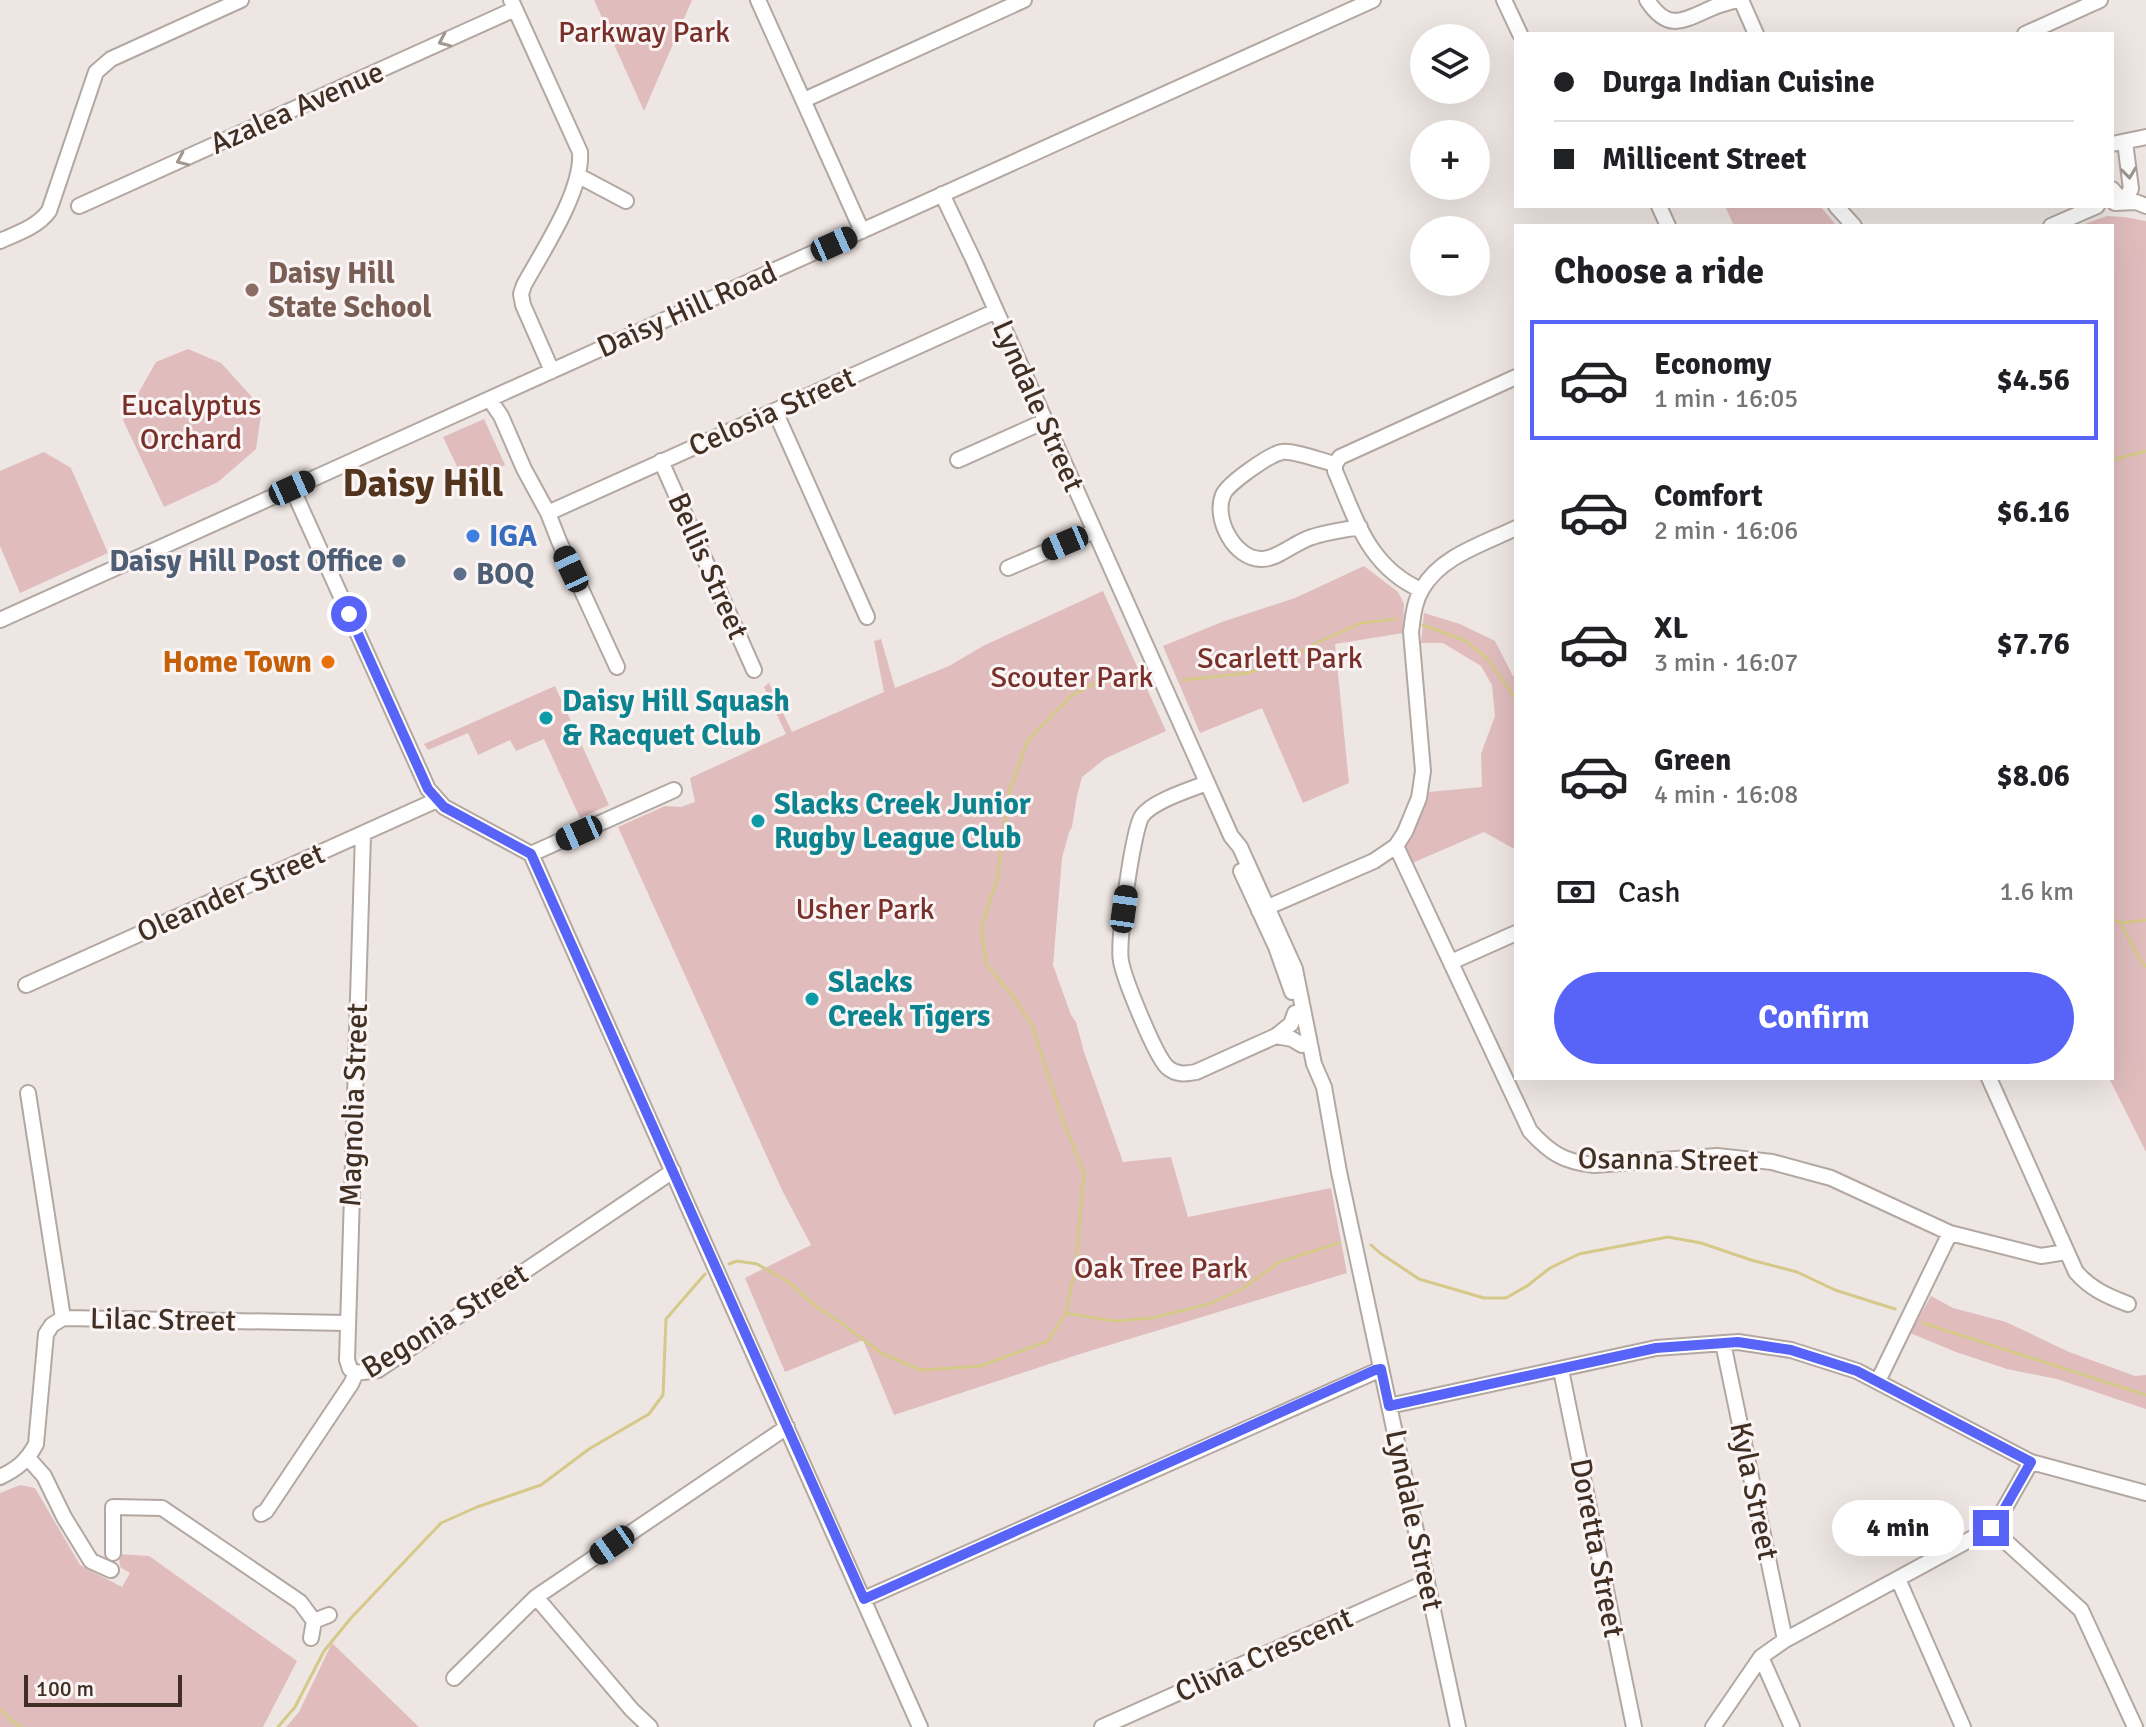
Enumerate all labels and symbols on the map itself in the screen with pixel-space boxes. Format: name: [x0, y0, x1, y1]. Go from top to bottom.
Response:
park label: Parkway Park: [558, 14, 730, 51]
one-way arrow: [438, 32, 452, 48]
street label: Azalea Avenue: [204, 53, 390, 163]
one-way arrow: [175, 150, 190, 166]
one-way arrow: [2121, 167, 2138, 180]
car: [807, 223, 861, 265]
street label: Daisy Hill Road: [591, 254, 783, 366]
place label: Daisy Hill State School: [268, 255, 432, 326]
marker: Daisy Hill State School: [243, 281, 261, 299]
street label: Lyndale Street: [984, 314, 1092, 498]
street label: Celosia Street: [683, 359, 861, 465]
park label: Eucalyptus Orchard: [121, 387, 261, 458]
district label: Daisy Hill: [343, 460, 504, 507]
car: [265, 467, 319, 509]
street label: Bellis Street: [659, 487, 757, 645]
place label: IGA: [489, 518, 537, 555]
car: [1038, 523, 1092, 563]
marker: IGA: [464, 527, 482, 545]
car: [550, 542, 592, 596]
place label: Daisy Hill Post Office: [109, 543, 383, 580]
marker: Daisy Hill Post Office: [390, 552, 408, 570]
place label: BOQ: [476, 556, 534, 593]
marker: BOQ: [451, 565, 469, 583]
route start: [331, 596, 367, 632]
park label: Scarlett Park: [1197, 640, 1363, 677]
place label: Home Town: [163, 644, 312, 681]
marker: Home Town: [319, 653, 337, 671]
park label: Scouter Park: [990, 659, 1154, 696]
place label: Daisy Hill Squash & Racquet Club: [562, 683, 790, 754]
marker: Daisy Hill Squash & Racquet Club: [537, 709, 555, 727]
place label: Slacks Creek Junior Rugby League Club: [774, 786, 1031, 857]
car: [552, 812, 606, 854]
marker: Slacks Creek Junior Rugby League Club: [749, 812, 767, 830]
street label: Oleander Street: [131, 835, 331, 951]
car: [1109, 884, 1139, 934]
park label: Usher Park: [795, 891, 935, 928]
place label: Slacks Creek Tigers: [828, 964, 990, 1035]
marker: Slacks Creek Tigers: [803, 990, 821, 1008]
street label: Magnolia Street: [332, 1002, 376, 1208]
street label: Osanna Street: [1577, 1140, 1759, 1180]
park label: Oak Tree Park: [1074, 1250, 1248, 1287]
street label: Begonia Street: [355, 1255, 535, 1387]
street label: Lilac Street: [90, 1300, 236, 1340]
street label: Kyla Street: [1721, 1419, 1787, 1563]
street label: Lyndale Street: [1377, 1426, 1451, 1614]
street label: Doretta Street: [1562, 1455, 1632, 1641]
callout: 4 min: [1831, 1500, 1963, 1556]
route end: [1973, 1510, 2009, 1546]
car: [585, 1521, 639, 1569]
street label: Clivia Crescent: [1169, 1599, 1359, 1711]
scale bar: [24, 1671, 182, 1707]

